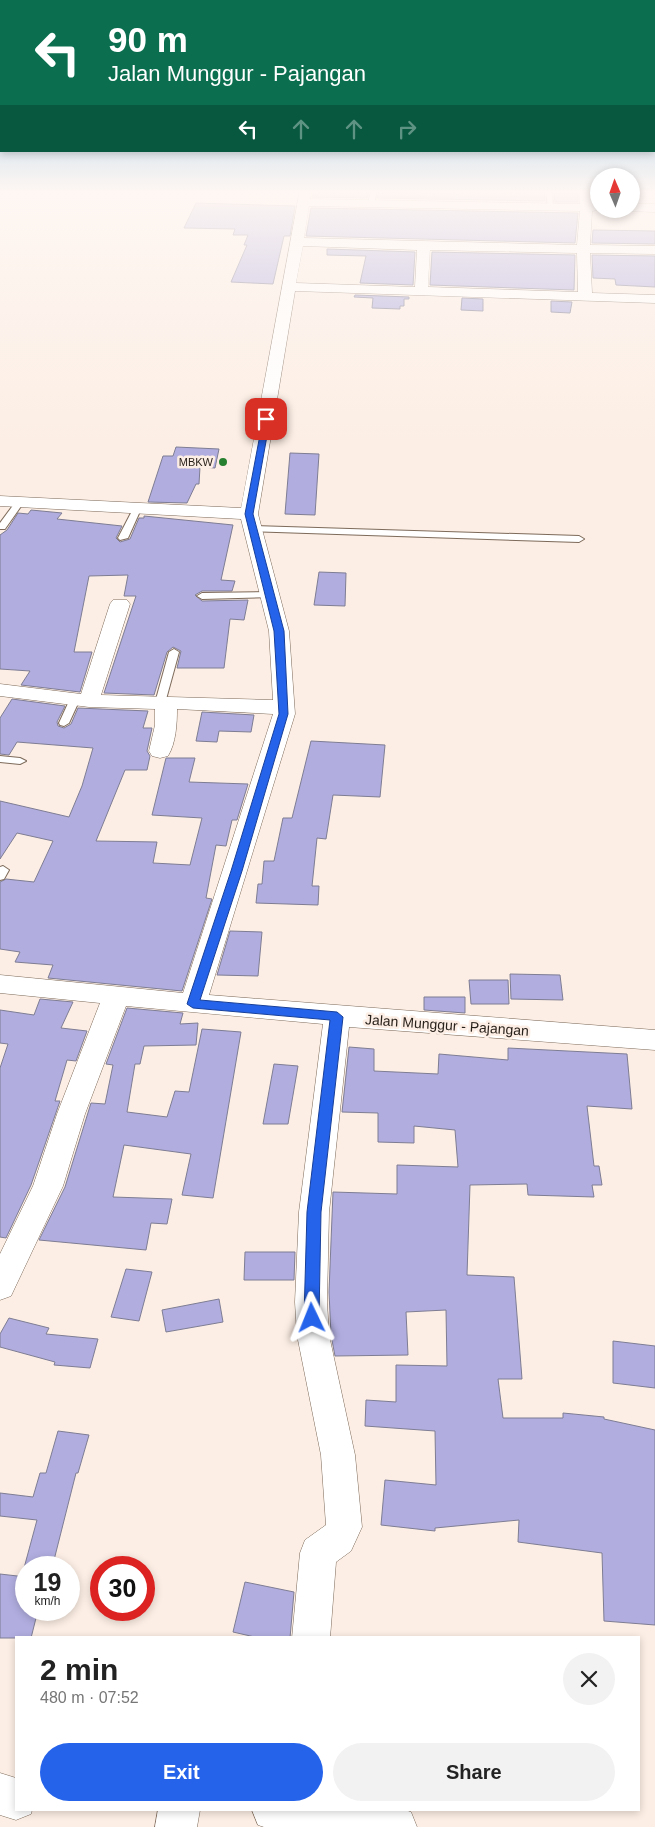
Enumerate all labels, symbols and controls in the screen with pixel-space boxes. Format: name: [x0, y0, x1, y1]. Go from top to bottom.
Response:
icon: left: [25, 20, 90, 85]
text: 90 m: [108, 20, 188, 59]
text: Jalan Munggur - Pajangan: [108, 61, 366, 86]
icon: left: [234, 115, 262, 143]
icon: ahead: [287, 115, 315, 143]
icon: ahead: [340, 115, 368, 143]
icon: right: [393, 115, 421, 143]
north arrow: [590, 168, 640, 218]
map controls: [590, 168, 640, 218]
pin: [245, 398, 287, 440]
icon: arrive: [252, 405, 280, 433]
place label: MBKW: [179, 456, 214, 468]
marker: MBKW: [217, 456, 229, 468]
street label: Jalan Munggur - Pajangan: [365, 1011, 529, 1039]
position arrow: [285, 1291, 337, 1343]
speed limit sign: 30: [90, 1556, 155, 1621]
text: 19: [34, 1568, 61, 1596]
text: km/h: [34, 1594, 61, 1608]
text: 2 min: [40, 1653, 118, 1686]
button: close: [563, 1653, 615, 1705]
text: 480 m · 07:52: [40, 1689, 139, 1706]
button: Exit: [40, 1743, 323, 1801]
button: Share: [333, 1743, 615, 1801]

